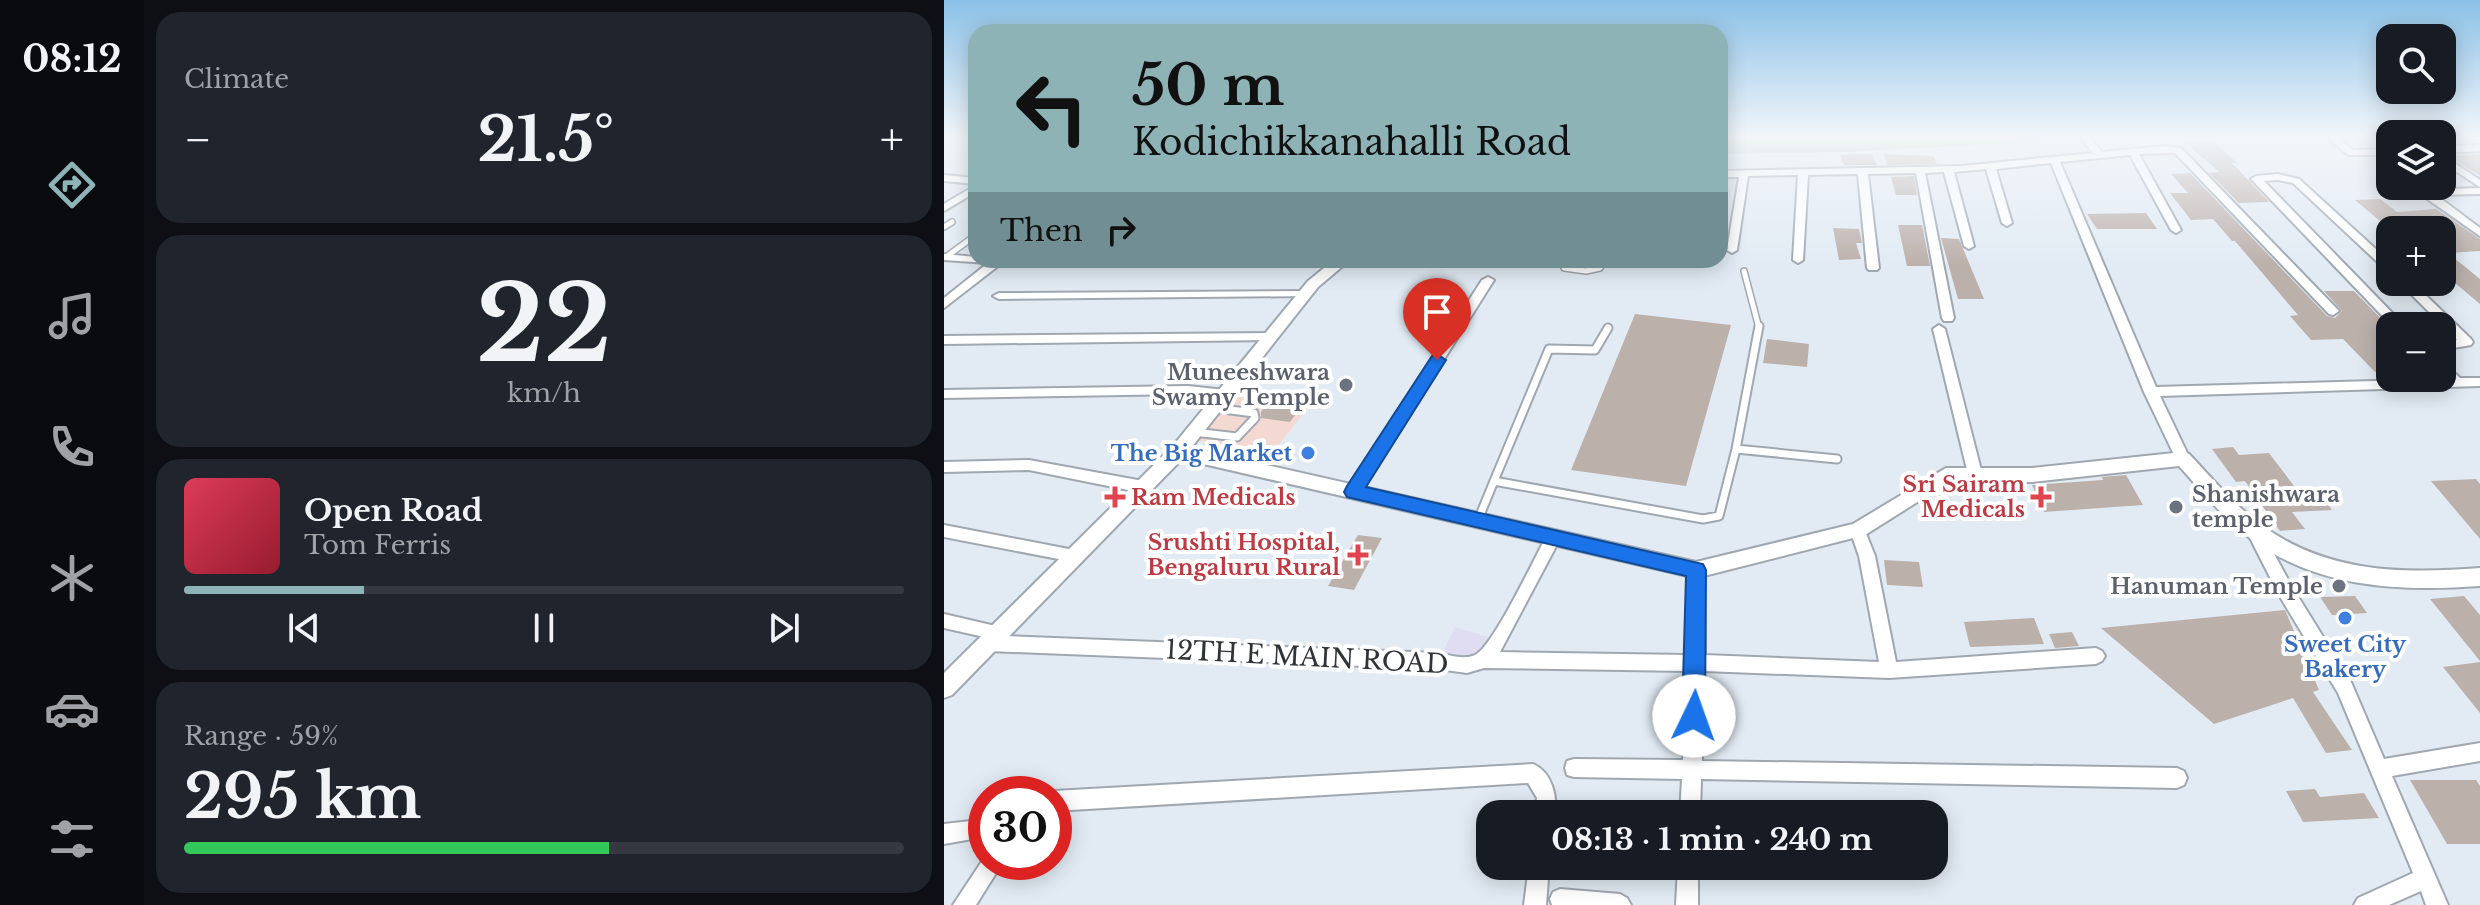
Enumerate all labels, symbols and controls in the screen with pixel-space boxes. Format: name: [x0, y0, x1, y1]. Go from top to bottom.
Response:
map controls: [2376, 24, 2456, 392]
button: search: [2376, 24, 2456, 104]
text: 08:12: [22, 37, 122, 82]
text: 50 m: [1132, 51, 1284, 120]
icon: left: [1000, 56, 1104, 160]
text: Climate: [184, 63, 289, 95]
text: 21.5°: [478, 103, 614, 177]
text: −: [184, 112, 212, 167]
text: +: [880, 112, 904, 167]
text: Kodichikkanahalli Road: [1132, 120, 1571, 165]
button: layers: [2376, 120, 2456, 200]
icon: directions: [44, 157, 100, 213]
icon: right: [1099, 208, 1143, 252]
text: Then: [1000, 212, 1083, 249]
button: +: [2376, 216, 2456, 296]
text: 22: [476, 260, 612, 389]
pin: [1403, 278, 1471, 360]
icon: music: [44, 288, 100, 344]
icon: arrive: [1415, 290, 1459, 334]
button: −: [2376, 312, 2456, 392]
place label: Muneeshwara Swamy Temple: [1152, 359, 1330, 411]
marker: Muneeshwara Swamy Temple: [1337, 376, 1355, 394]
text: km/h: [507, 377, 581, 409]
icon: phone: [44, 419, 100, 475]
place label: The Big Market: [1111, 440, 1293, 467]
marker: The Big Market: [1299, 444, 1317, 462]
place label: Sri Sairam Medicals: [1903, 471, 2025, 523]
place label: Shanishwara temple: [2192, 481, 2340, 533]
place label: Ram Medicals: [1131, 484, 1296, 511]
marker: Ram Medicals: [1106, 488, 1124, 506]
marker: Sri Sairam Medicals: [2032, 488, 2050, 506]
text: Open Road: [304, 492, 483, 529]
marker: Shanishwara temple: [2167, 498, 2185, 516]
text: Tom Ferris: [304, 529, 451, 561]
place label: Srushti Hospital, Bengaluru Rural: [1147, 529, 1340, 581]
marker: Srushti Hospital, Bengaluru Rural: [1347, 544, 1369, 566]
icon: climate: [44, 550, 100, 606]
place label: Hanuman Temple: [2110, 573, 2323, 600]
marker: Hanuman Temple: [2330, 577, 2348, 595]
icon: previous: [282, 606, 326, 650]
icon: pause: [522, 606, 566, 650]
icon: next: [762, 606, 806, 650]
marker: Sweet City Bakery: [2336, 609, 2354, 627]
place label: Sweet City Bakery: [2284, 631, 2407, 683]
street label: 12TH E MAIN ROAD: [1165, 634, 1449, 680]
position arrow: [1652, 674, 1736, 758]
icon: car: [44, 681, 100, 737]
text: Range · 59%: [184, 720, 338, 752]
text: 295 km: [184, 760, 421, 834]
speed limit sign: 30: [968, 776, 1072, 880]
icon: filters: [44, 811, 100, 867]
text: 08:13 · 1 min · 240 m: [1551, 821, 1873, 858]

